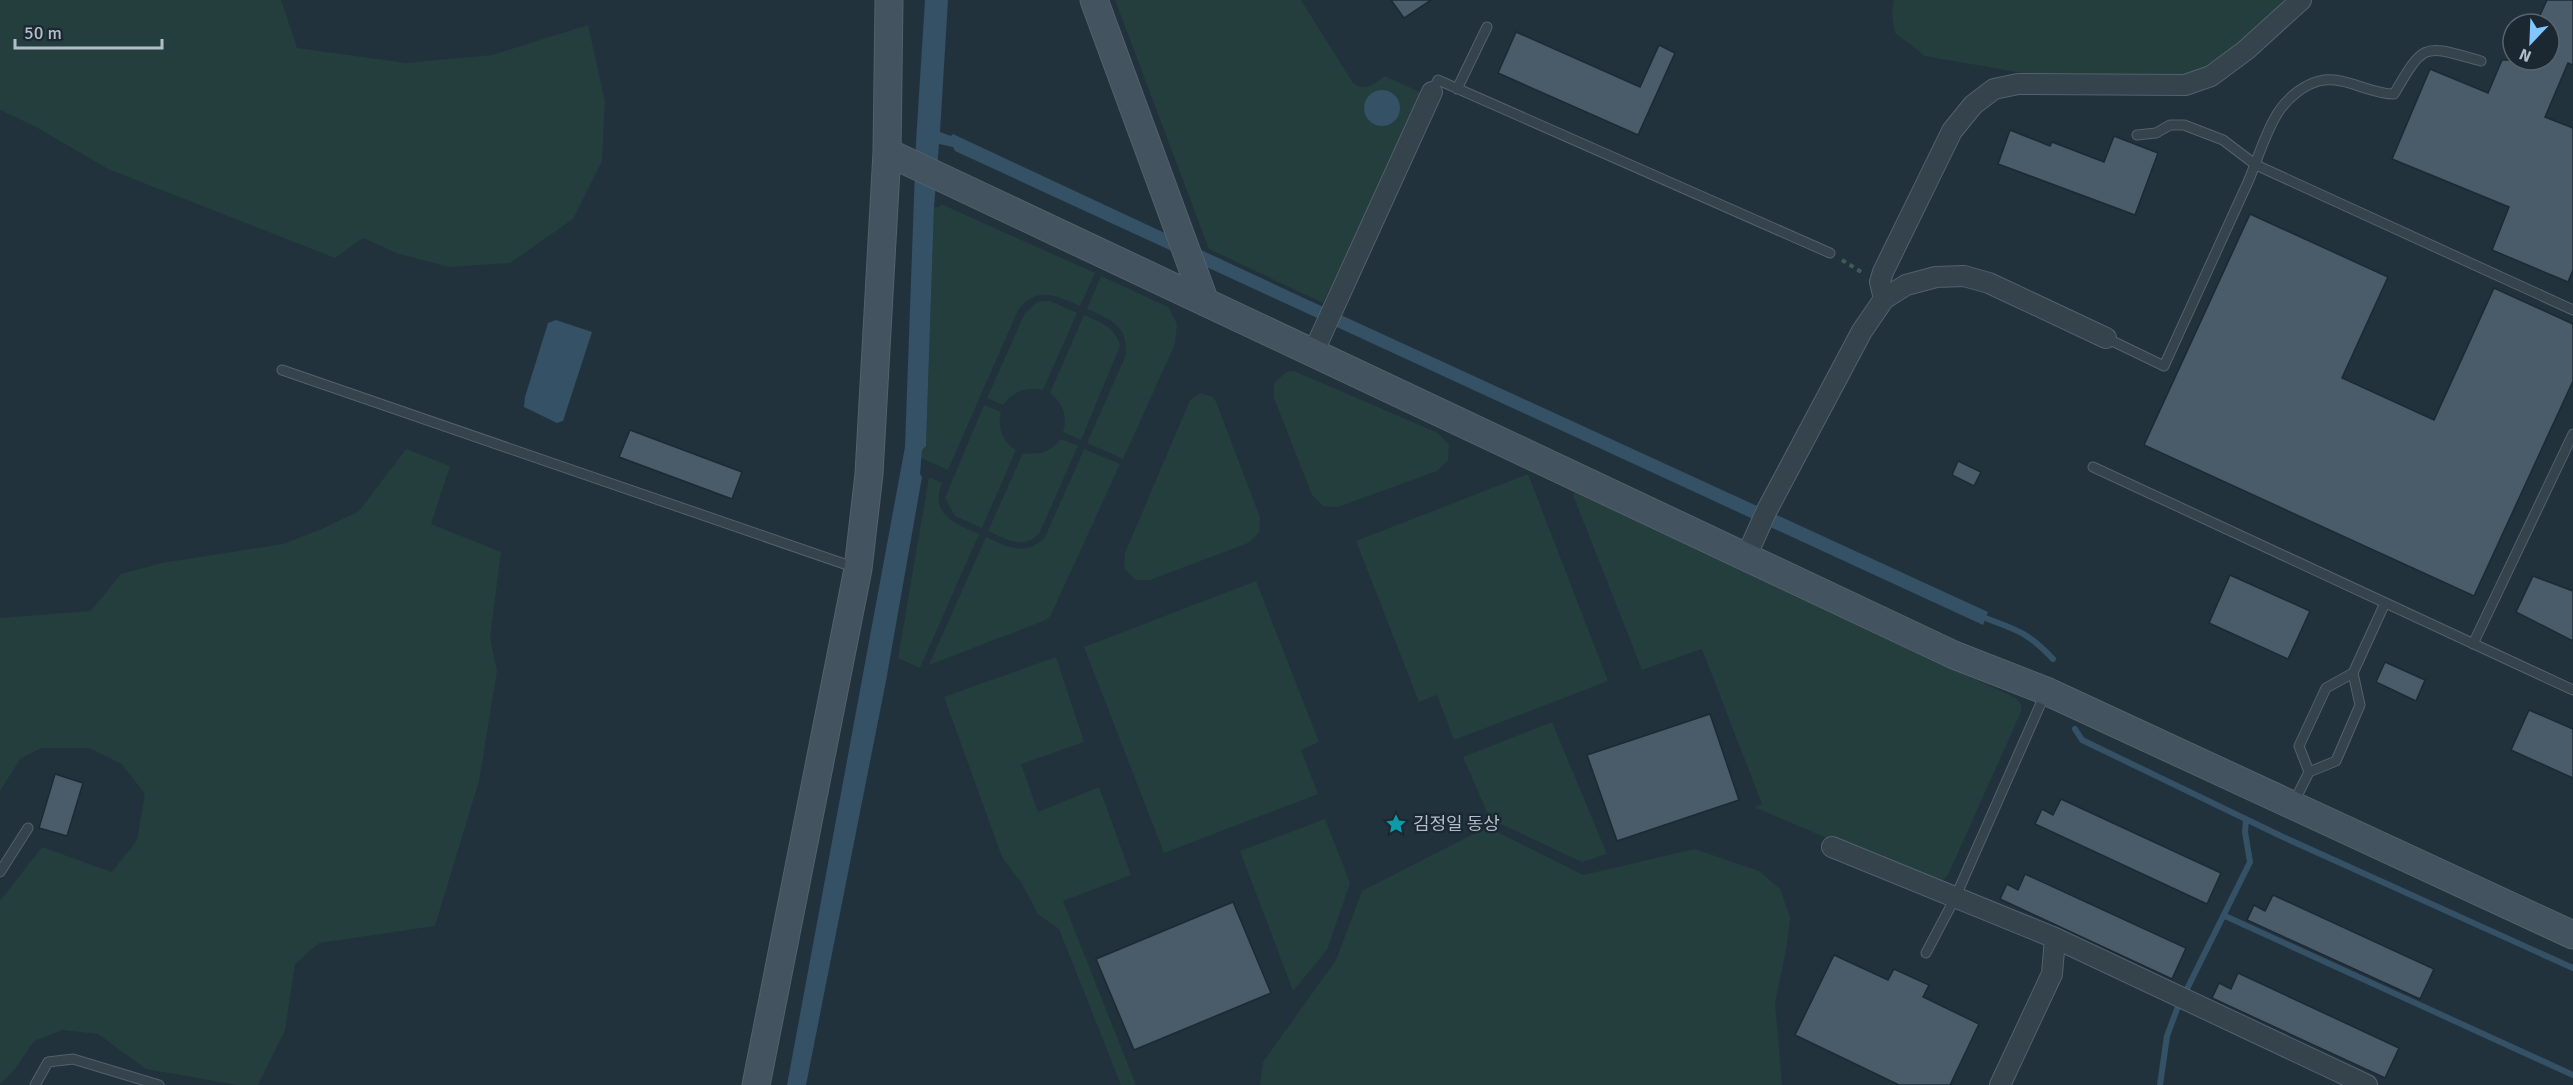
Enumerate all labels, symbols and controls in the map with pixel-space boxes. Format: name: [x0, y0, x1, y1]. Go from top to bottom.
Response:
scale bar: [15, 12, 162, 50]
north arrow: [2501, 12, 2561, 72]
text: 50 m: [24, 22, 62, 44]
text: N: [2516, 44, 2535, 66]
place icon: 김정일 동상: [1384, 812, 1408, 836]
place label: 김정일 동상: [1413, 813, 1500, 835]

